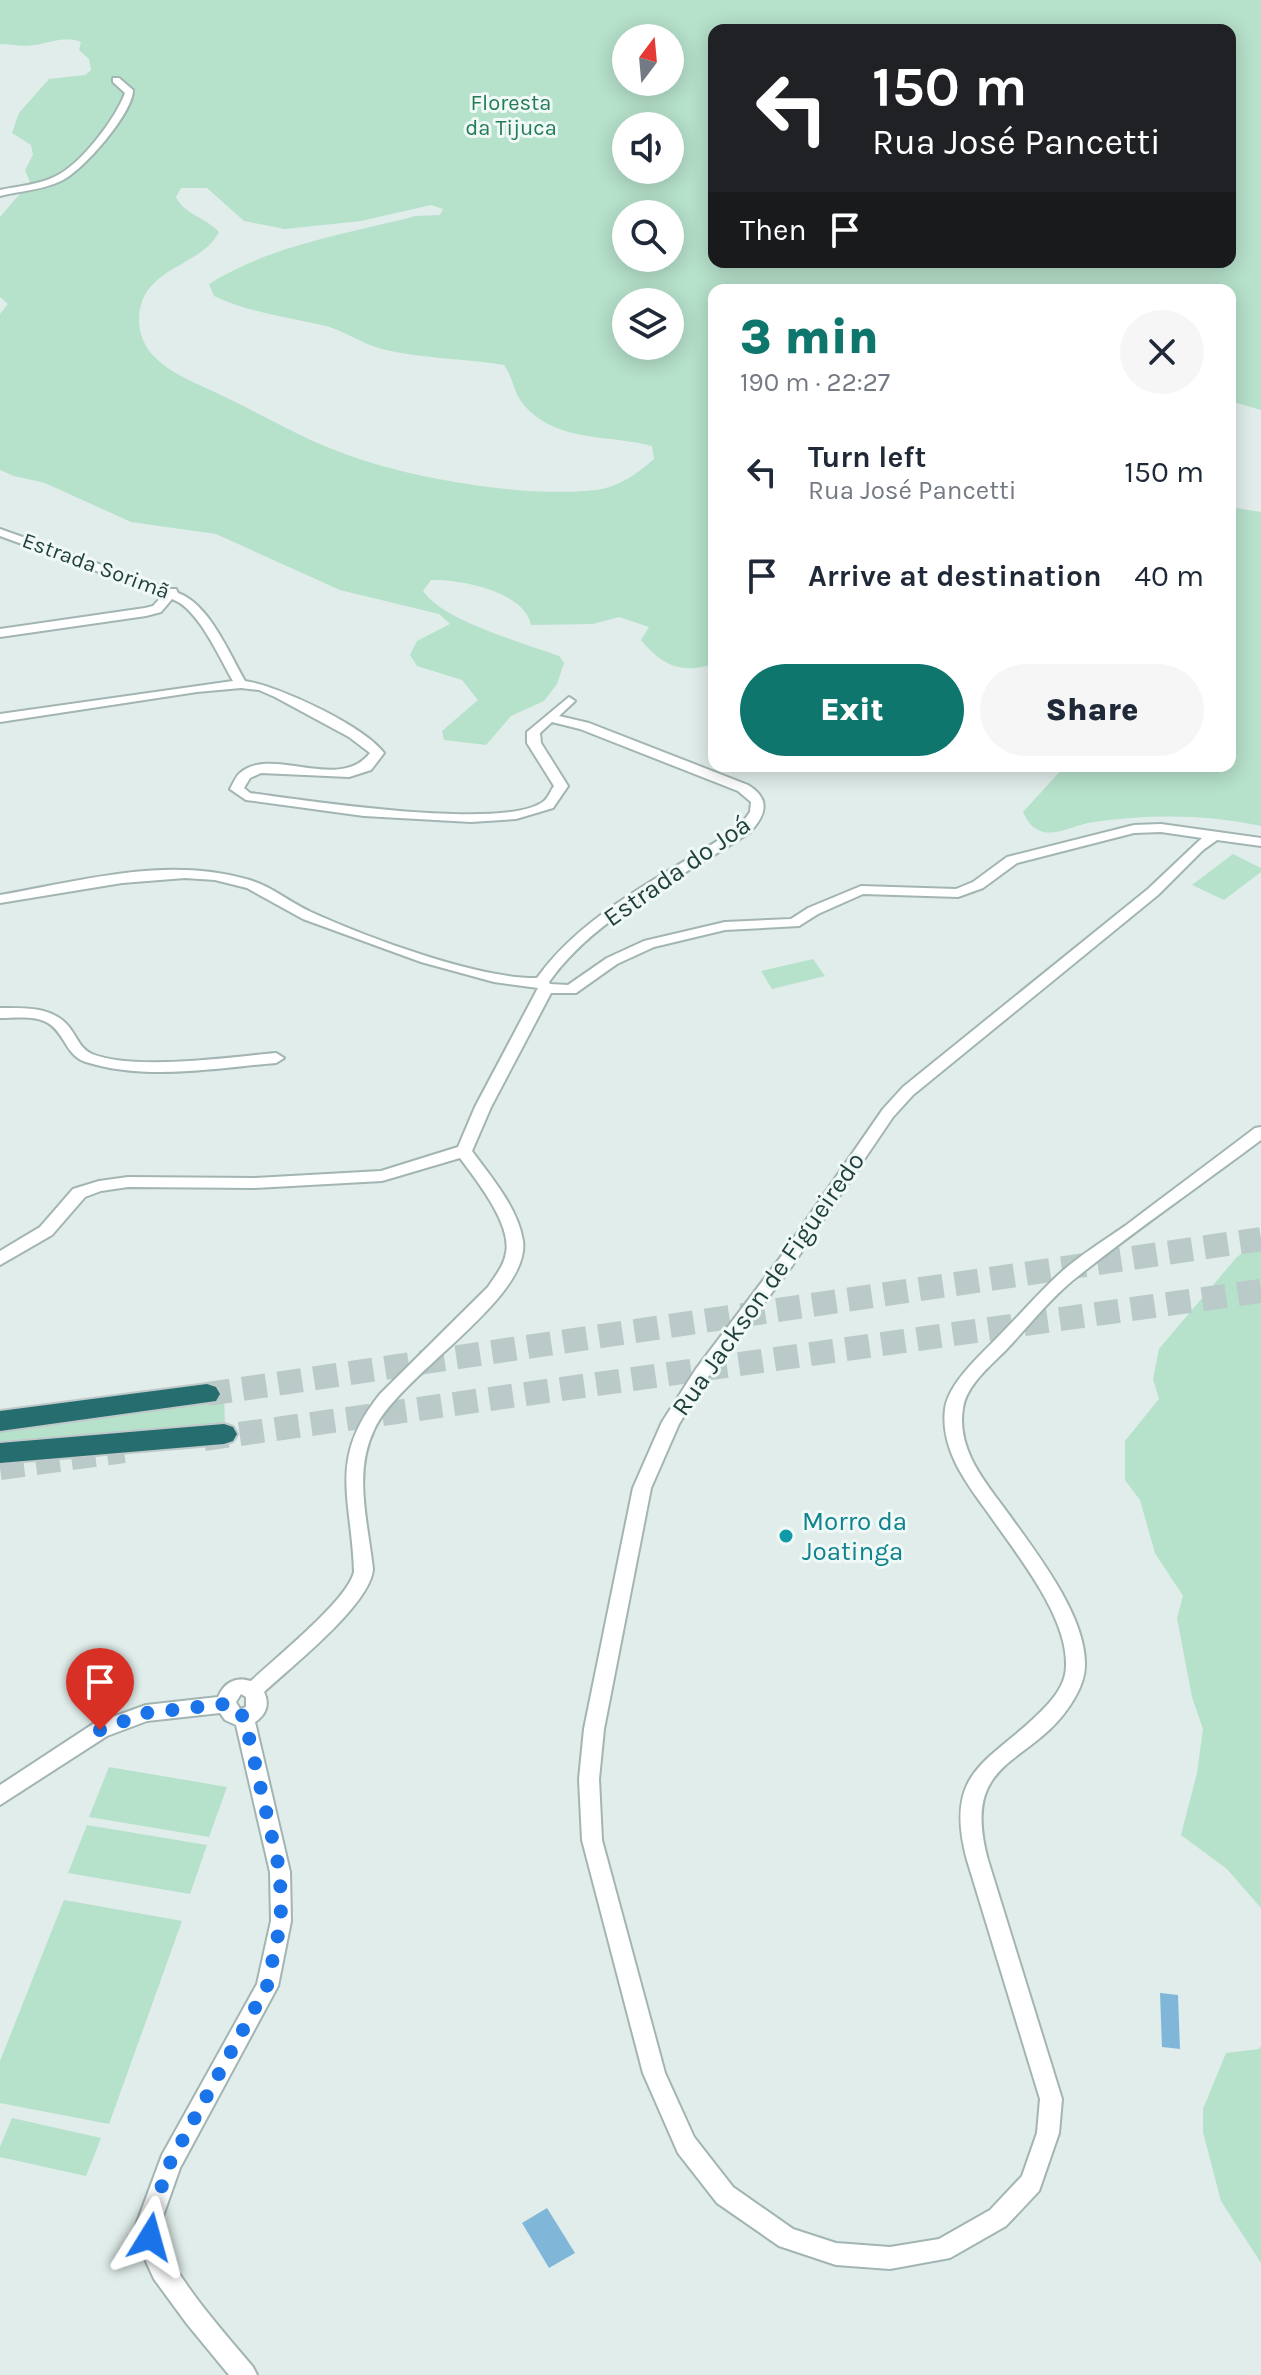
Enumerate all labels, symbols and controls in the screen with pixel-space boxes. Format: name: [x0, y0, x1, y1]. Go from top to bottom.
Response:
north arrow: [612, 24, 684, 96]
map controls: [612, 24, 684, 360]
text: 150 m: [872, 54, 1027, 119]
icon: left: [740, 56, 844, 160]
park label: Floresta da Tijuca: [465, 90, 557, 141]
button: sound: [612, 112, 684, 184]
text: Rua José Pancetti: [872, 121, 1161, 163]
button: search: [612, 200, 684, 272]
icon: arrive: [823, 208, 867, 252]
text: Then: [740, 212, 807, 248]
button: layers: [612, 288, 684, 360]
text: 3 min: [740, 309, 879, 365]
button: close: [1120, 310, 1204, 394]
text: 190 m · 22:27: [740, 367, 890, 398]
text: Turn left: [808, 439, 926, 475]
icon: left: [740, 450, 784, 494]
text: 150 m: [1124, 454, 1204, 490]
text: Rua José Pancetti: [808, 475, 1017, 506]
street label: Estrada Sorimã: [19, 527, 173, 605]
icon: arrive: [740, 554, 784, 598]
text: Arrive at destination: [808, 558, 1102, 594]
text: 40 m: [1134, 558, 1204, 594]
button: Exit: [740, 664, 964, 756]
button: Share: [980, 664, 1204, 756]
street label: Estrada do Joá: [597, 809, 757, 933]
street label: Rua Jackson de Figueiredo: [665, 1146, 871, 1422]
place label: Morro da Joatinga: [802, 1506, 907, 1567]
marker: Morro da Joatinga: [777, 1527, 795, 1545]
pin: [66, 1648, 134, 1730]
icon: arrive: [78, 1660, 122, 1704]
position arrow: [108, 2195, 192, 2279]

